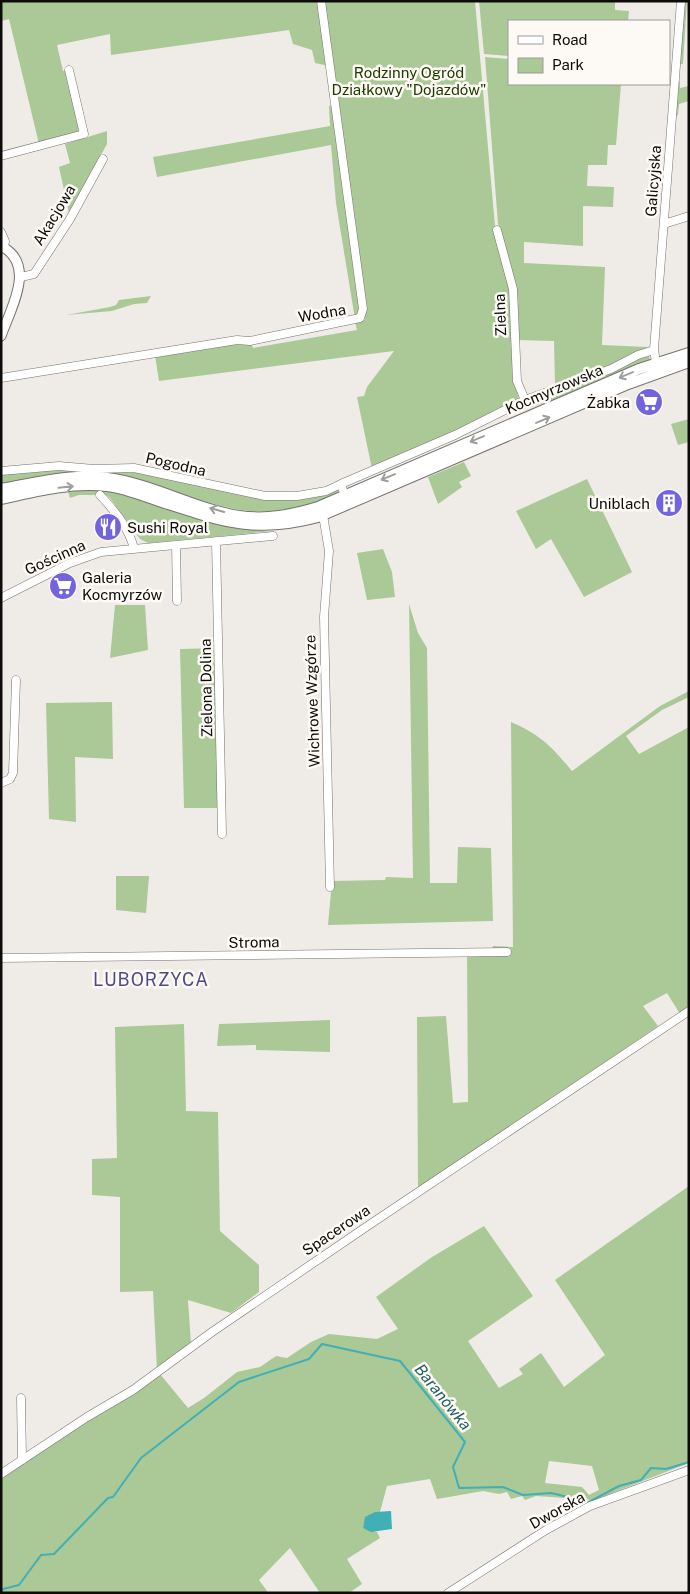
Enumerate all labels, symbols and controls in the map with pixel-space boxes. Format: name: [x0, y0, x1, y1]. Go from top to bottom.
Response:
legend: [508, 20, 670, 85]
text: Road: [552, 31, 588, 48]
text: Park: [552, 56, 584, 73]
park label: Rodzinny Ogród Działkowy "Dojazdów": [332, 64, 486, 98]
street label: Galicyjska: [642, 145, 664, 217]
street label: Akacjowa: [29, 182, 79, 248]
street label: Zielna: [491, 293, 509, 337]
street label: Wodna: [297, 300, 347, 326]
street label: Kocmyrzowska: [503, 361, 605, 417]
one-way arrow: [619, 370, 634, 380]
supermarket icon: Żabka: [634, 387, 664, 417]
place label: Żabka: [587, 393, 630, 411]
one-way arrow: [535, 415, 550, 425]
one-way arrow: [470, 435, 485, 444]
street label: Pogodna: [144, 449, 208, 479]
one-way arrow: [381, 473, 396, 483]
one-way arrow: [58, 482, 74, 492]
building icon: Uniblach: [654, 488, 684, 518]
place label: Uniblach: [589, 495, 650, 512]
one-way arrow: [209, 504, 225, 514]
restaurant icon: Sushi Royal: [93, 512, 123, 542]
place label: Sushi Royal: [127, 519, 208, 536]
street label: Gościnna: [22, 536, 88, 578]
place label: Galeria Kocmyrzów: [82, 569, 163, 603]
supermarket icon: Galeria Kocmyrzów: [48, 571, 78, 601]
street label: Wichrowe Wzgórze: [301, 634, 323, 768]
street label: Zielona Dolina: [197, 638, 215, 738]
street label: Stroma: [228, 933, 280, 951]
district label: LUBORZYCA: [93, 969, 209, 990]
street label: Spacerowa: [299, 1201, 373, 1259]
water label: Baranówka: [411, 1360, 475, 1434]
street label: Dworska: [526, 1488, 588, 1532]

